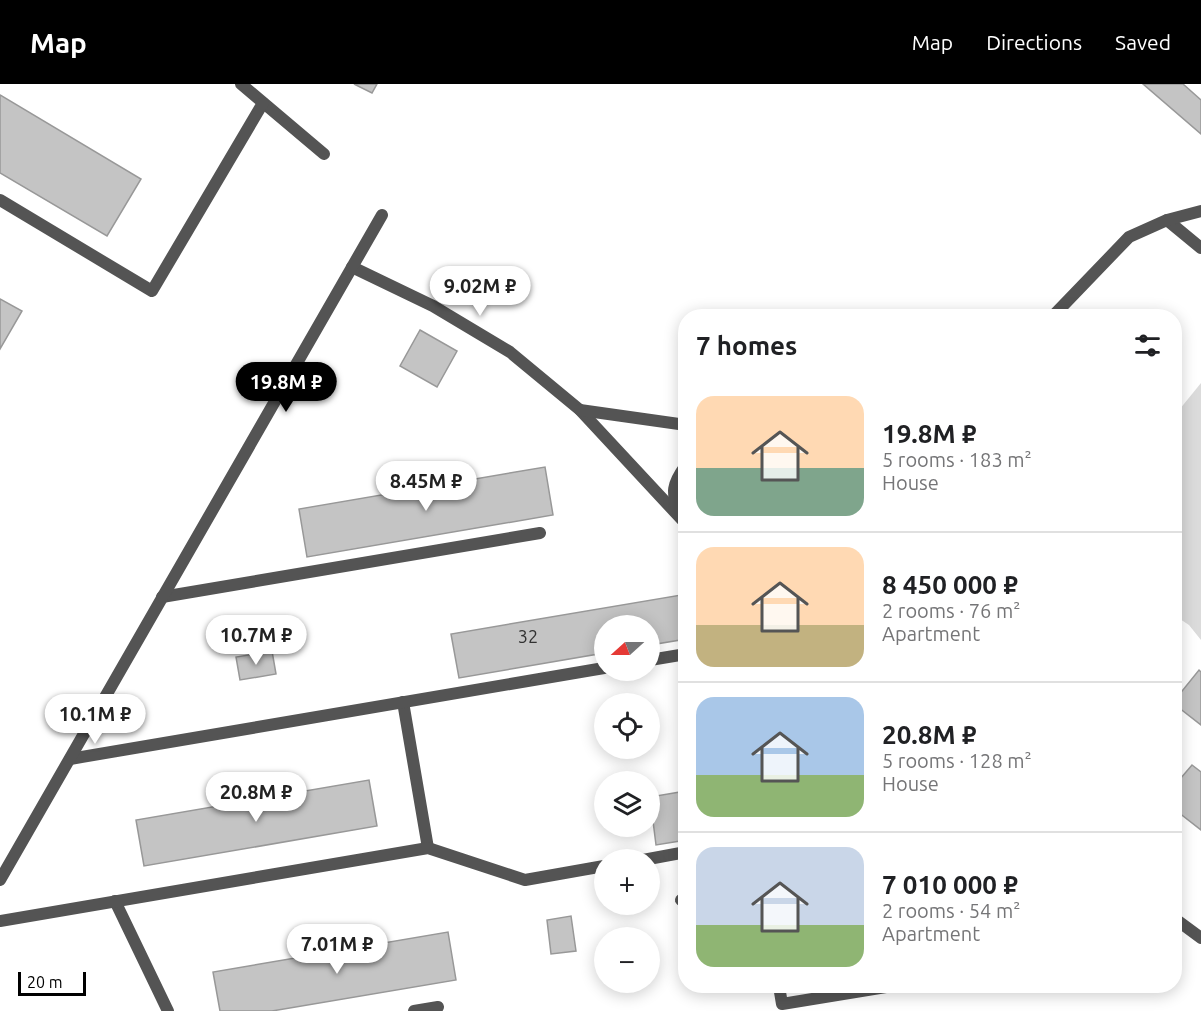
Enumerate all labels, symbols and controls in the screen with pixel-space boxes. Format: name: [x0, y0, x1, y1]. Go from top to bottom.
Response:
text: Map: [30, 27, 87, 58]
text: Map: [912, 30, 953, 54]
text: Directions: [986, 30, 1082, 54]
text: Saved: [1115, 30, 1171, 54]
pin: 9.02M ₽: [425, 266, 535, 317]
text: 9.02M ₽: [444, 274, 516, 297]
icon: filters: [1131, 329, 1164, 362]
text: 7 homes: [696, 331, 797, 360]
pin: 19.8M ₽: [231, 362, 341, 413]
text: 19.8M ₽: [250, 370, 322, 393]
text: 19.8M ₽: [882, 419, 976, 448]
icon: home: [744, 420, 816, 492]
text: 5 rooms · 183 m²: [882, 448, 1032, 471]
pin: 8.45M ₽: [371, 461, 481, 512]
text: 8.45M ₽: [390, 469, 462, 492]
text: House: [882, 471, 939, 494]
text: 8 450 000 ₽: [882, 570, 1018, 599]
icon: home: [744, 571, 816, 643]
text: 2 rooms · 76 m²: [882, 599, 1020, 622]
pin: 10.7M ₽: [201, 615, 311, 666]
north arrow: [594, 615, 660, 681]
map controls: [594, 615, 660, 993]
text: Apartment: [882, 622, 980, 645]
text: 10.7M ₽: [220, 623, 292, 646]
house number: 32: [518, 626, 538, 646]
button: locate: [594, 693, 660, 759]
pin: 10.1M ₽: [40, 694, 150, 745]
text: 10.1M ₽: [59, 702, 131, 725]
text: 20.8M ₽: [882, 720, 976, 749]
icon: home: [744, 721, 816, 793]
text: 5 rooms · 128 m²: [882, 749, 1032, 772]
button: layers: [594, 771, 660, 837]
pin: 20.8M ₽: [201, 772, 311, 823]
text: House: [882, 772, 939, 795]
text: 20.8M ₽: [220, 780, 292, 803]
button: +: [594, 849, 660, 915]
text: 7 010 000 ₽: [882, 870, 1018, 899]
icon: home: [744, 871, 816, 943]
text: 2 rooms · 54 m²: [882, 899, 1020, 922]
text: Apartment: [882, 922, 980, 945]
pin: 7.01M ₽: [282, 924, 392, 975]
button: −: [594, 927, 660, 993]
text: 7.01M ₽: [301, 932, 373, 955]
scale bar: [18, 969, 86, 996]
text: 20 m: [27, 973, 63, 991]

